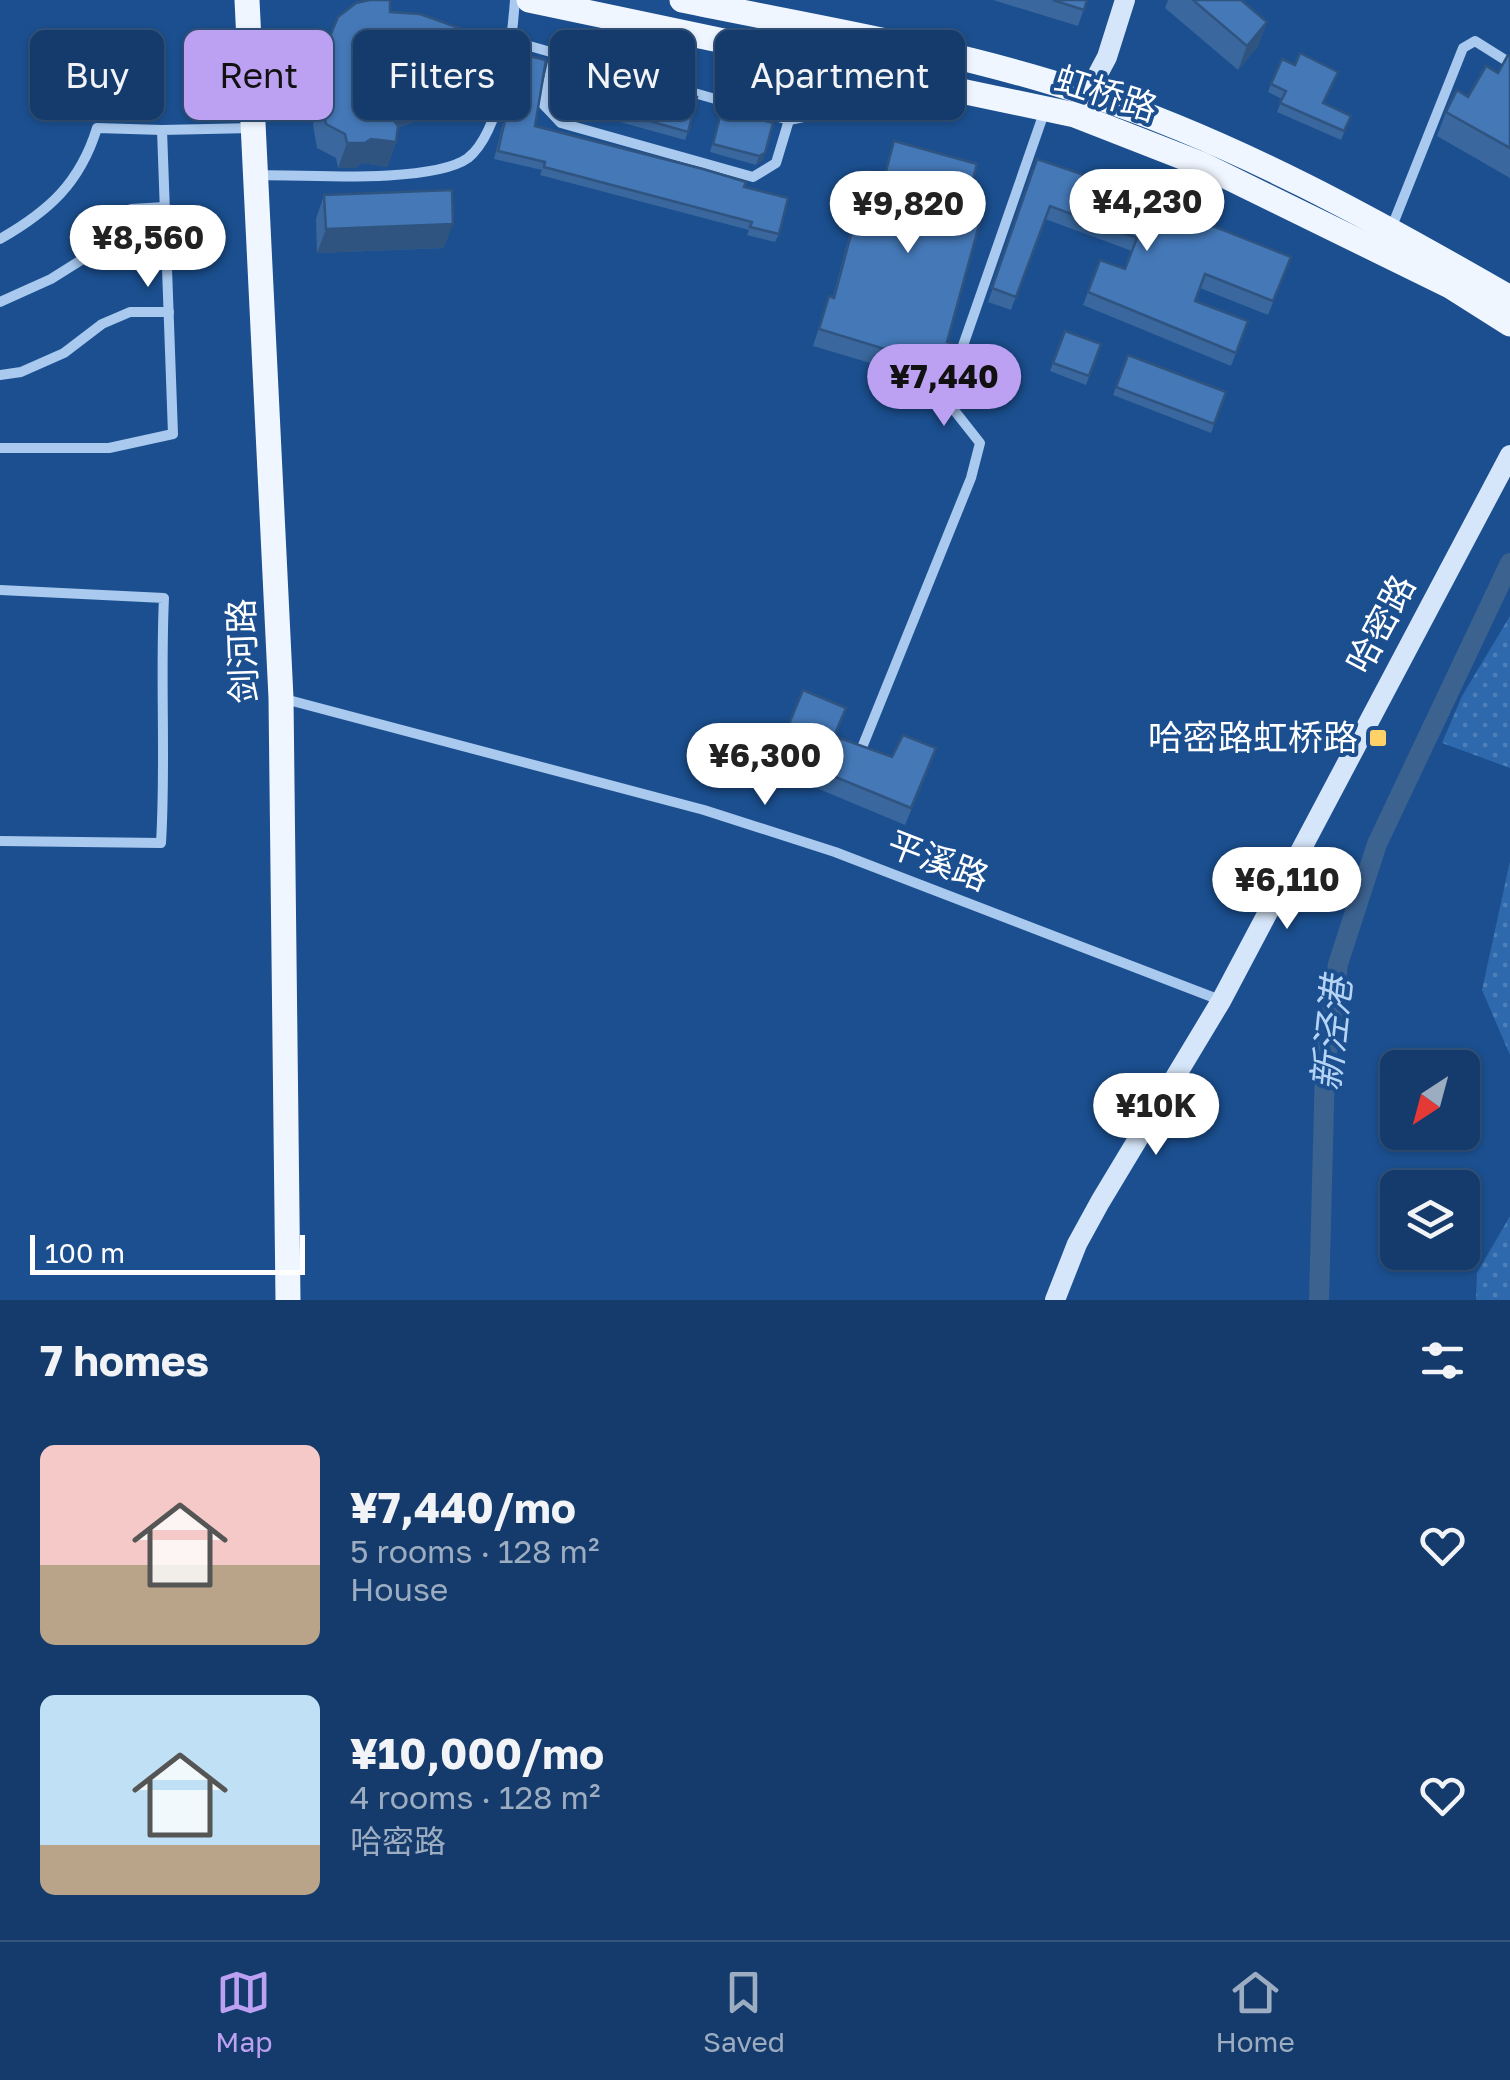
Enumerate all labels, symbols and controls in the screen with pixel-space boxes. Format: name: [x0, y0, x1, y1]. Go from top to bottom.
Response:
chip: Buy: [30, 30, 164, 120]
chip: Rent: [184, 30, 333, 120]
chip: Filters: [353, 30, 530, 120]
chip: New: [550, 30, 695, 120]
chip: Apartment: [715, 30, 965, 120]
street label: 虹桥路: [1050, 57, 1163, 129]
pin: ¥4,230: [1066, 169, 1228, 254]
pin: ¥9,820: [827, 171, 989, 256]
text: ¥4,230: [1091, 182, 1203, 220]
text: ¥9,820: [852, 184, 964, 222]
pin: ¥8,560: [67, 205, 229, 290]
text: ¥8,560: [92, 218, 204, 256]
pin: ¥7,440: [863, 344, 1025, 429]
text: ¥7,440: [889, 357, 999, 395]
street label: 哈密路: [1337, 567, 1423, 680]
street label: 剑河路: [219, 598, 265, 704]
place label: 哈密路虹桥路: [1148, 716, 1358, 758]
pin: ¥6,300: [684, 723, 846, 808]
marker: 哈密路虹桥路: [1367, 727, 1389, 749]
text: ¥6,300: [709, 736, 821, 774]
street label: 平溪路: [882, 822, 995, 898]
pin: ¥6,110: [1206, 847, 1368, 932]
text: ¥6,110: [1234, 860, 1340, 898]
water label: 新泾港: [1302, 970, 1359, 1093]
north arrow: [1380, 1050, 1480, 1150]
map controls: [1380, 1050, 1480, 1270]
pin: ¥10K: [1097, 1073, 1215, 1158]
text: ¥10K: [1115, 1086, 1197, 1124]
button: layers: [1380, 1170, 1480, 1270]
scale bar: [30, 1230, 305, 1274]
text: 100 m: [45, 1236, 125, 1269]
icon: filters: [1415, 1333, 1470, 1388]
text: 7 homes: [40, 1335, 209, 1385]
text: ¥7,440/mo: [350, 1482, 576, 1532]
icon: home: [120, 1485, 240, 1605]
icon: heart: [1415, 1518, 1470, 1573]
text: 5 rooms · 128 m²: [350, 1532, 599, 1570]
text: House: [350, 1570, 448, 1608]
text: ¥10,000/mo: [350, 1728, 604, 1778]
icon: home: [120, 1735, 240, 1855]
icon: heart: [1415, 1768, 1470, 1823]
text: 4 rooms · 128 m²: [350, 1778, 600, 1816]
text: 哈密路: [350, 1822, 446, 1860]
tab: Map: [215, 1965, 272, 2058]
tab: Saved: [703, 1965, 785, 2058]
tab: Home: [1216, 1965, 1295, 2058]

